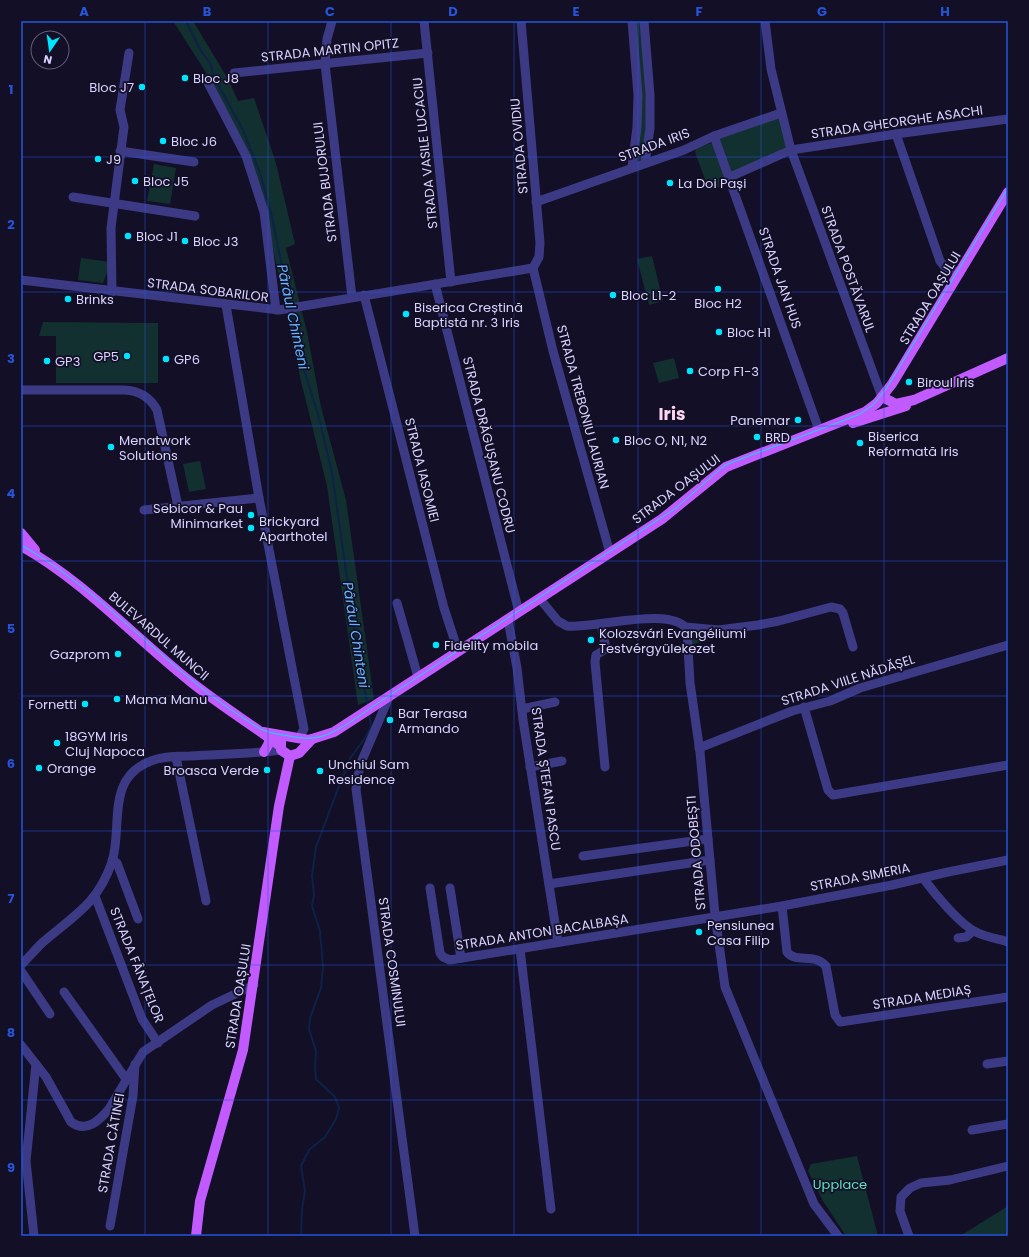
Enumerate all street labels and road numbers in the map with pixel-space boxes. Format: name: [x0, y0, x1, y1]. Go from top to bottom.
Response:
street label: STRADA MARTIN OPITZ: [260, 33, 400, 67]
street label: STRADA VASILE LUCACIU: [408, 76, 442, 230]
street label: STRADA OVIDIU: [505, 97, 533, 195]
street label: STRADA GHEORGHE ASACHI: [810, 101, 984, 143]
street label: STRADA BUJORULUI: [308, 121, 342, 243]
street label: STRADA IRIS: [616, 123, 692, 167]
street label: STRADA POSTĂVARUL: [816, 203, 880, 335]
street label: STRADA JAN HUS: [754, 225, 806, 331]
street label: STRADA OAȘULUI: [895, 248, 965, 348]
street label: STRADA SOBARILOR: [146, 273, 270, 307]
street label: STRADA TREBONIU LAURIAN: [552, 323, 614, 491]
street label: STRADA DRĂGUȘANU CODRU: [458, 355, 520, 535]
street label: STRADA IASOMIEI: [400, 416, 444, 524]
street label: STRADA OAȘULUI: [628, 450, 724, 528]
street label: BULEVARDUL MUNCII: [105, 587, 213, 685]
street label: STRADA VIILE NĂDĂȘEL: [779, 649, 918, 711]
street label: STRADA ȘTEFAN PASCU: [527, 706, 565, 852]
street label: STRADA ODOBEȘTI: [682, 795, 710, 911]
street label: STRADA SIMERIA: [808, 858, 912, 896]
street label: STRADA COSMINULUI: [374, 896, 410, 1028]
street label: STRADA FÂNAȚELOR: [105, 904, 169, 1026]
street label: STRADA ANTON BACALBAȘA: [454, 909, 630, 955]
street label: STRADA OAȘULUI: [220, 942, 256, 1050]
street label: STRADA MEDIAȘ: [871, 980, 973, 1014]
street label: STRADA CĂTINEI: [93, 1092, 129, 1194]

